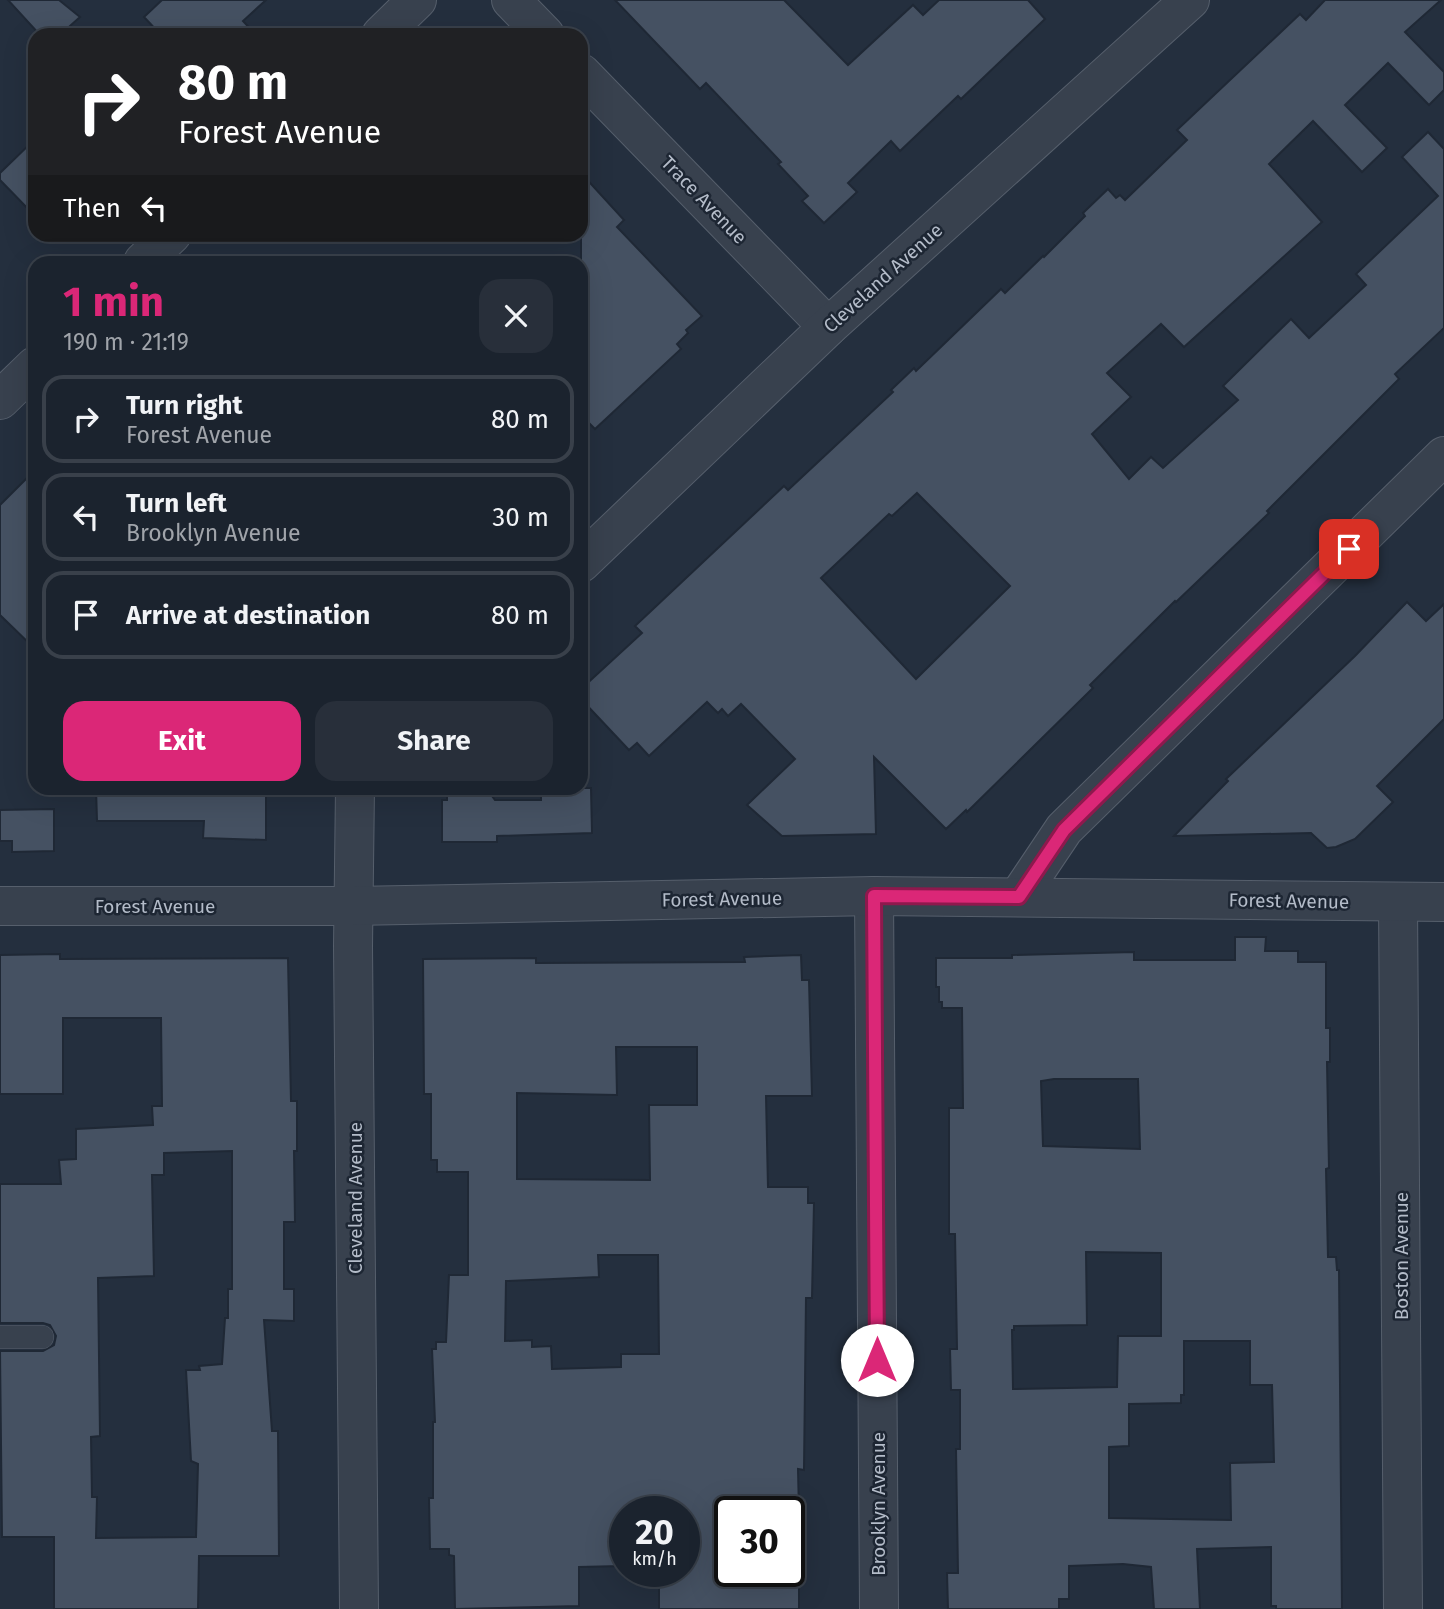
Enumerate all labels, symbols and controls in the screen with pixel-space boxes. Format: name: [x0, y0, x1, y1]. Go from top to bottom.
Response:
text: 80 m: [178, 53, 288, 112]
icon: right: [63, 56, 154, 147]
text: Forest Avenue: [178, 113, 381, 151]
street label: Trace Avenue: [656, 151, 752, 249]
icon: left: [135, 189, 173, 227]
text: Then: [63, 193, 121, 224]
street label: Cleveland Avenue: [819, 219, 947, 337]
text: 1 min: [63, 277, 164, 327]
button: close: [479, 279, 553, 353]
text: 190 m · 21:19: [63, 328, 189, 356]
text: Turn right: [126, 390, 243, 421]
icon: right: [67, 400, 105, 438]
text: 80 m: [491, 404, 549, 435]
text: Forest Avenue: [126, 421, 272, 449]
text: Turn left: [126, 488, 227, 519]
icon: left: [67, 498, 105, 536]
text: 30 m: [492, 502, 549, 533]
text: Brooklyn Avenue: [126, 519, 301, 547]
pin: [1319, 519, 1379, 579]
icon: arrive: [1330, 530, 1368, 568]
icon: arrive: [67, 596, 105, 634]
text: Arrive at destination: [126, 600, 370, 631]
text: 80 m: [491, 600, 549, 631]
button: Exit: [63, 701, 301, 781]
button: Share: [315, 701, 553, 781]
street label: Forest Avenue: [661, 886, 783, 912]
street label: Forest Avenue: [1228, 888, 1350, 914]
street label: Forest Avenue: [95, 895, 215, 918]
street label: Cleveland Avenue: [344, 1122, 367, 1274]
street label: Boston Avenue: [1390, 1192, 1413, 1320]
position arrow: [840, 1323, 914, 1397]
street label: Brooklyn Avenue: [867, 1432, 890, 1576]
speed limit sign: 30: [714, 1496, 805, 1587]
text: 20: [635, 1511, 674, 1553]
text: km/h: [632, 1548, 677, 1570]

